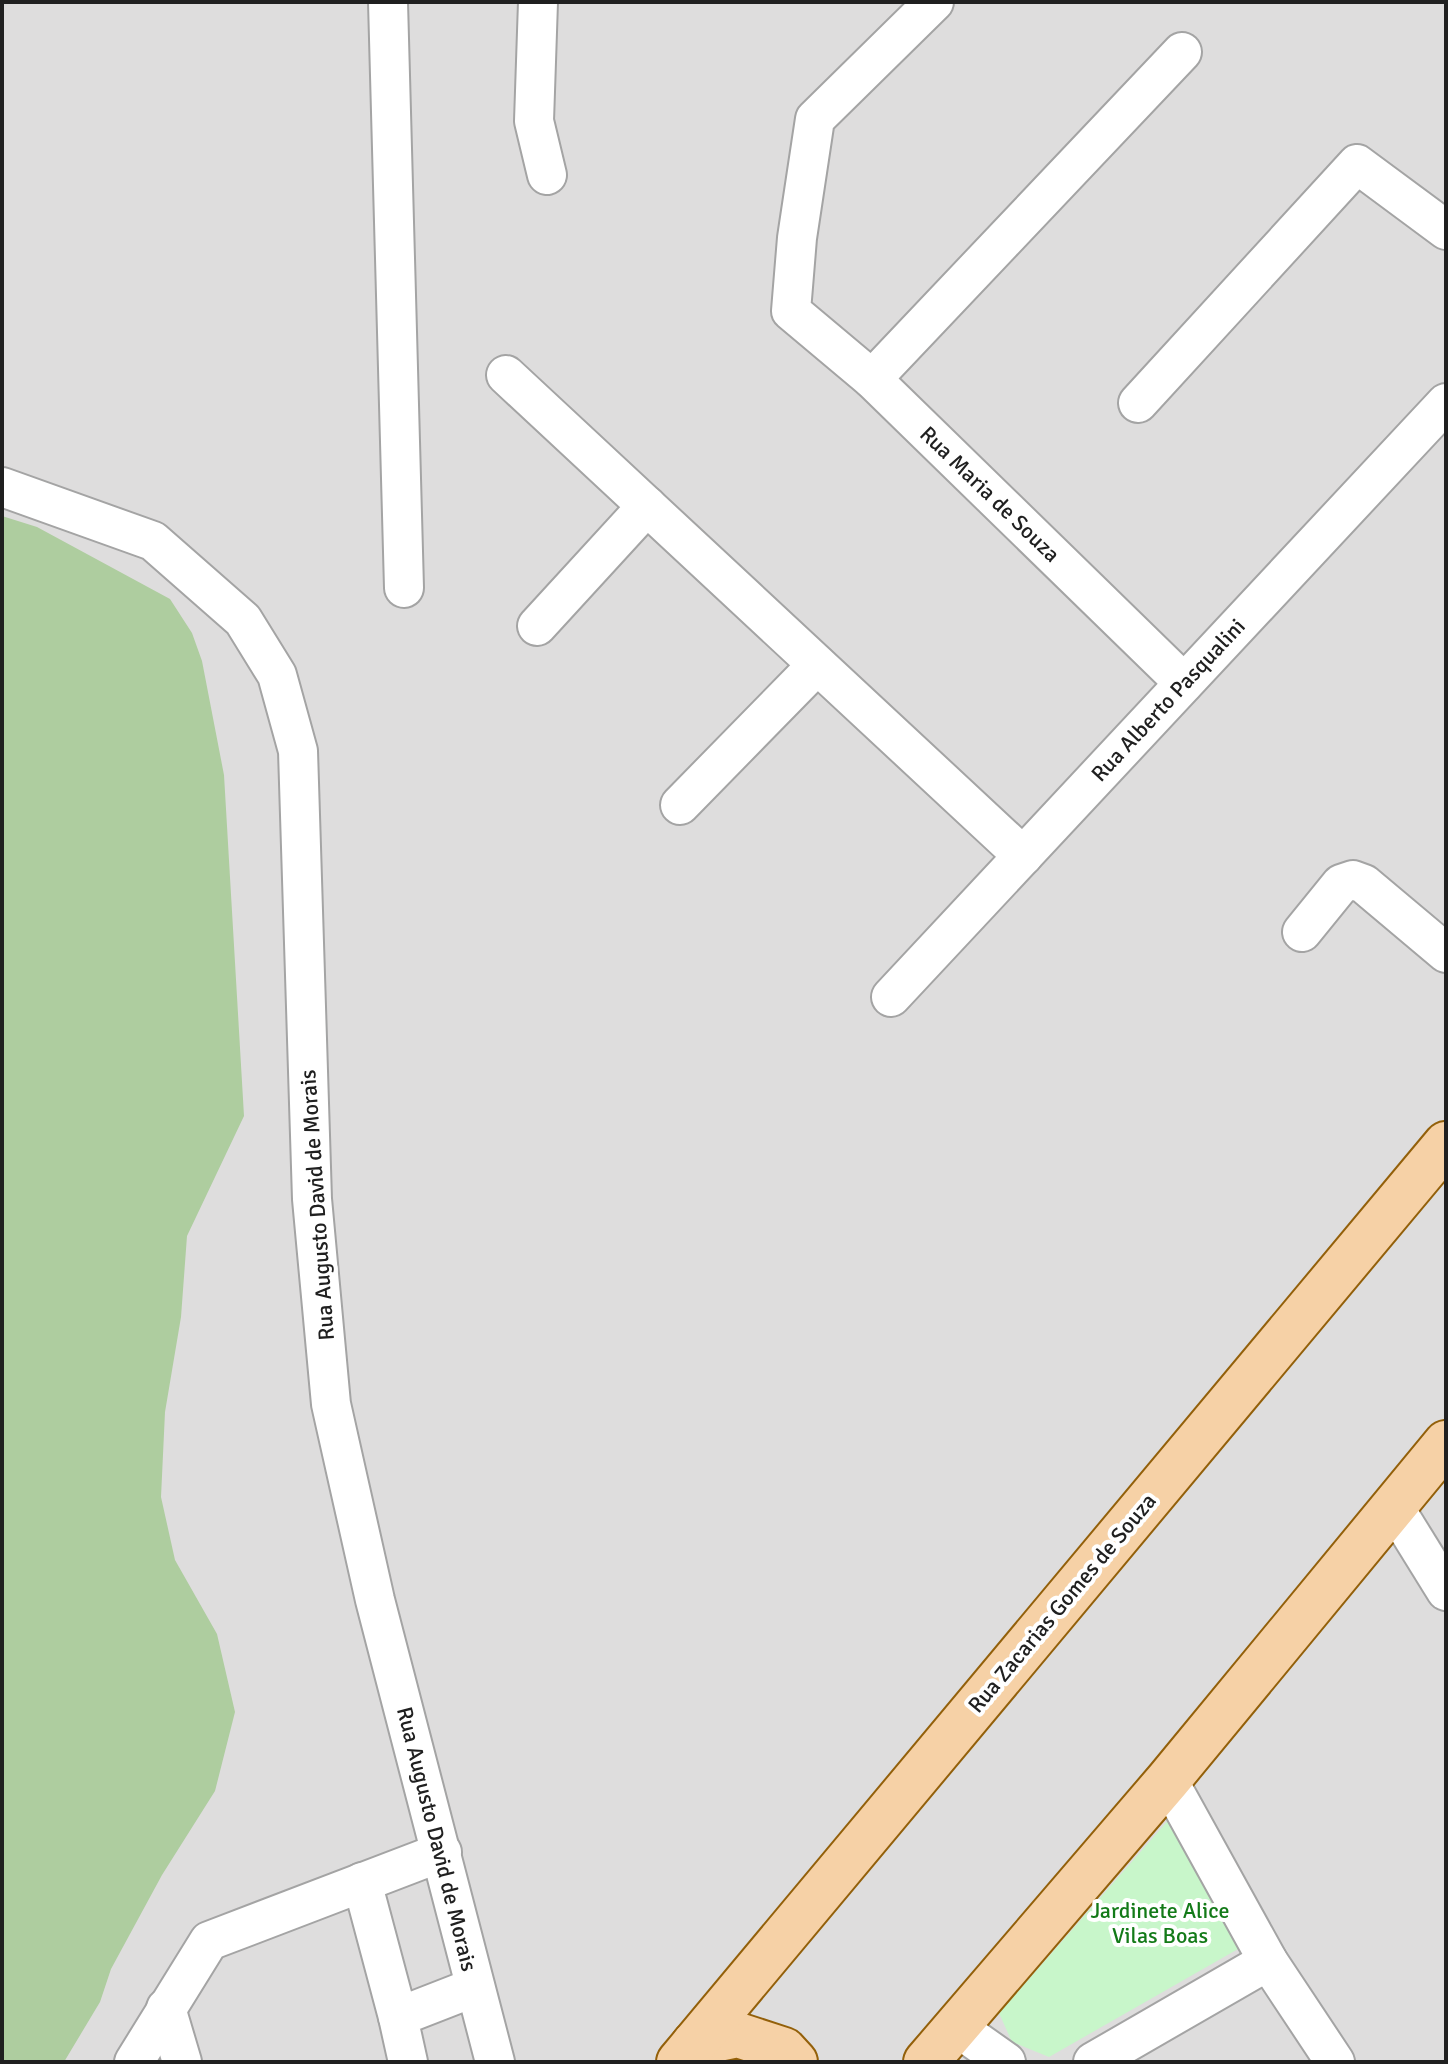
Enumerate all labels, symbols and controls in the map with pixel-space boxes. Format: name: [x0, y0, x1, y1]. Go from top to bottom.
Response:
street label: Rua Maria de Souza: [914, 420, 1066, 568]
street label: Rua Alberto Pasqualini: [1085, 613, 1251, 787]
street label: Rua Augusto David de Morais: [294, 1069, 340, 1341]
street label: Rua Zacarias Gomes de Souza: [962, 1488, 1162, 1718]
street label: Rua Augusto David de Morais: [391, 1704, 483, 1974]
park label: Jardinete Alice Vilas Boas: [1090, 1897, 1230, 1949]

